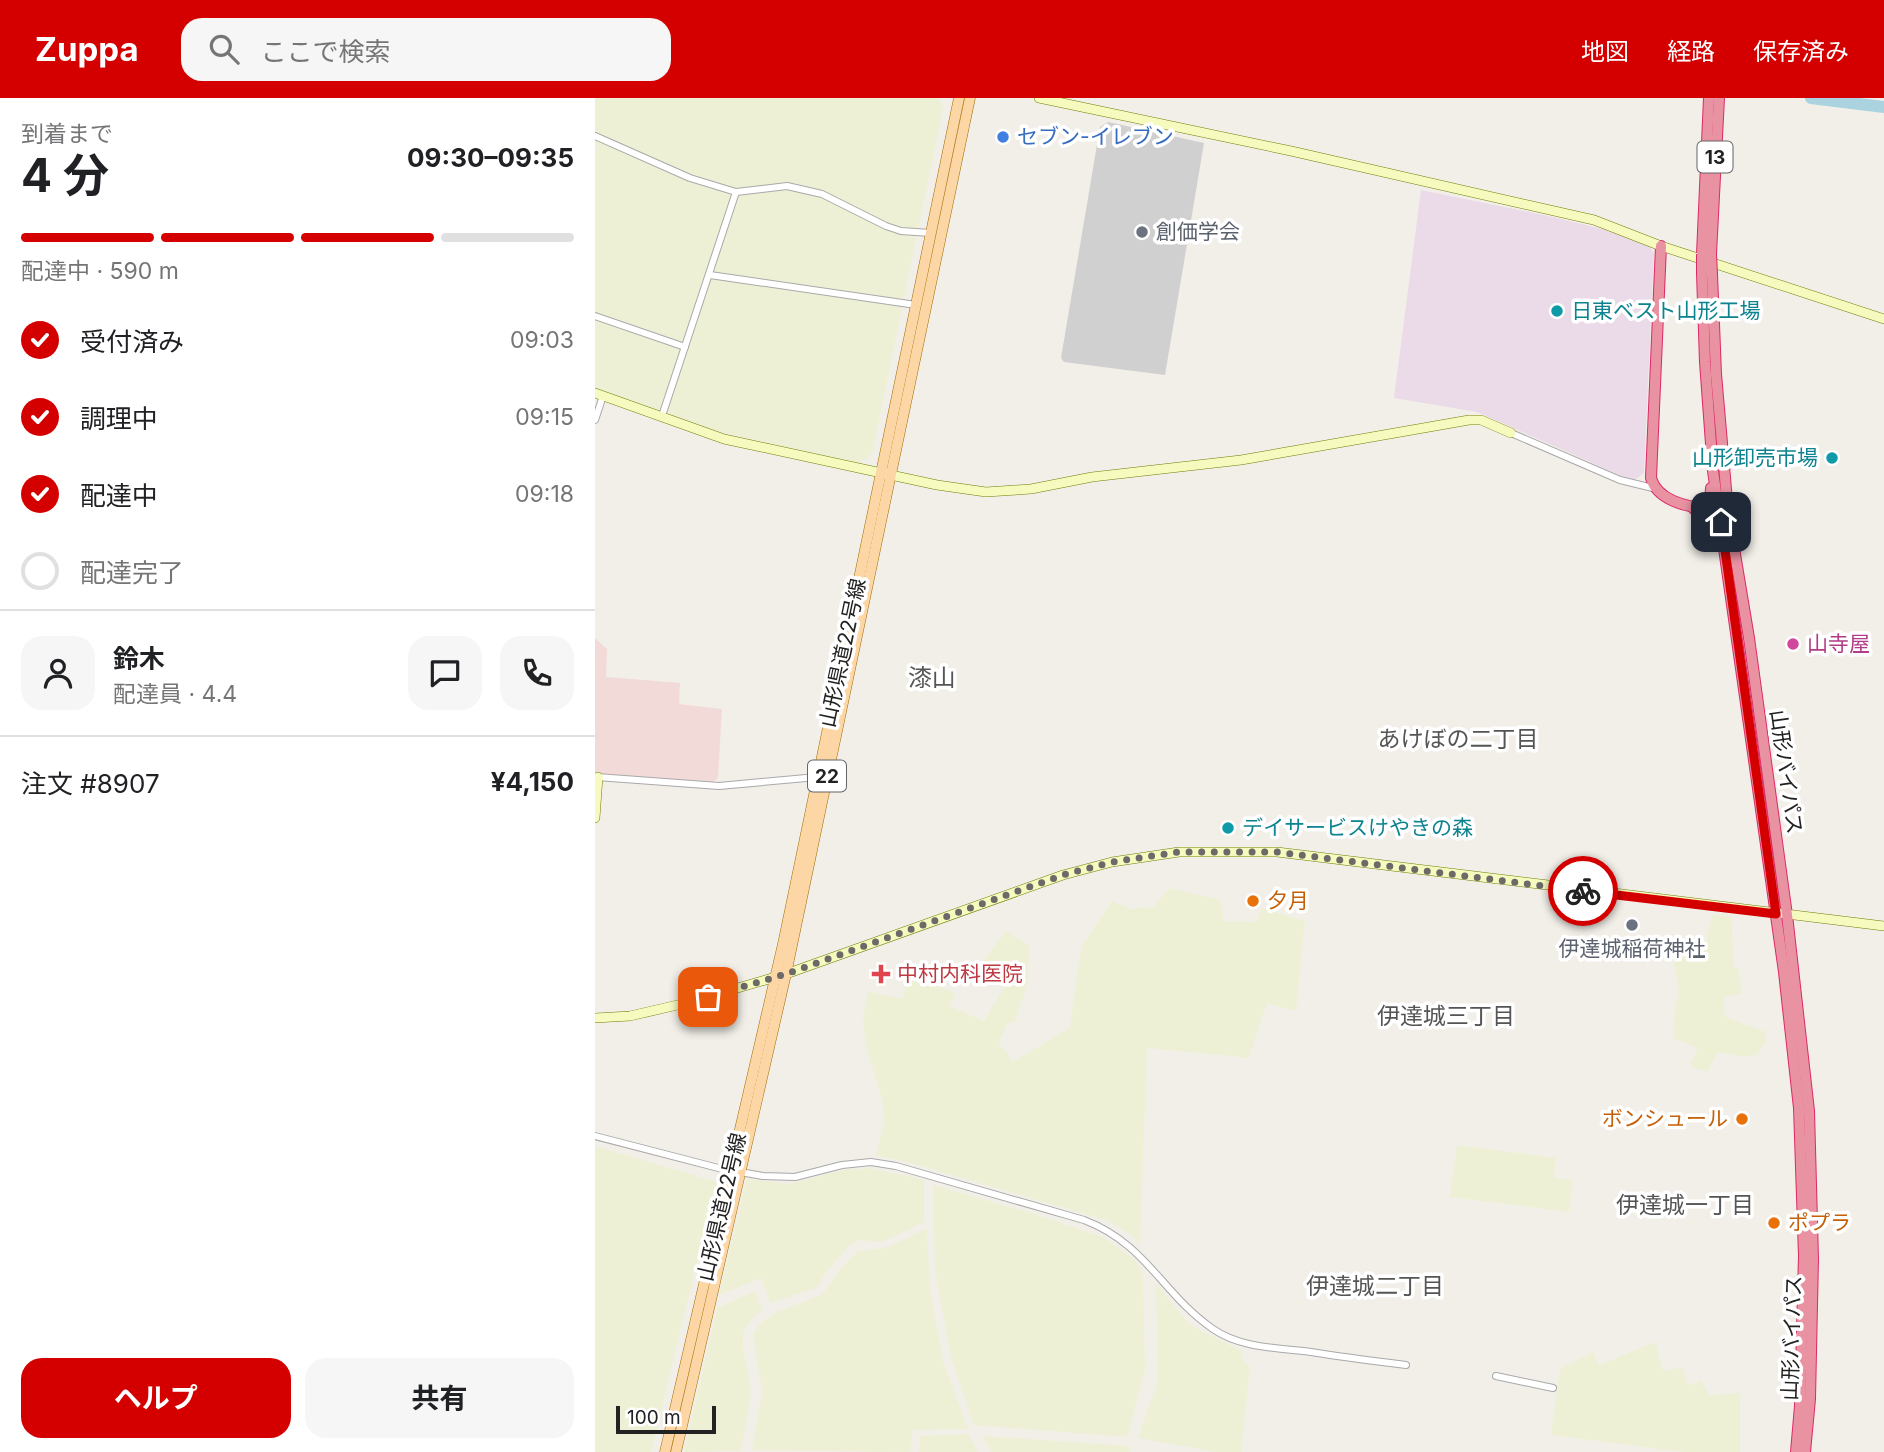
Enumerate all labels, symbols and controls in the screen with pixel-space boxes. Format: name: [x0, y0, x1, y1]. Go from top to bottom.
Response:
search box: [181, 18, 671, 81]
text: Zuppa: [35, 29, 139, 69]
icon: search: [205, 30, 243, 68]
text: ここで検索: [261, 36, 391, 67]
text: 地図: [1581, 37, 1629, 66]
text: 経路: [1667, 37, 1715, 66]
text: 保存済み: [1753, 37, 1849, 66]
text: 到着まで: [21, 120, 113, 148]
place label: セブン-イレブン: [1017, 124, 1174, 149]
marker: セブン-イレブン: [995, 129, 1011, 145]
text: 09:30–09:35: [407, 142, 574, 173]
road number: 13: [1697, 142, 1733, 172]
text: 4 分: [21, 147, 109, 203]
place label: 創価学会: [1156, 219, 1240, 244]
marker: 創価学会: [1134, 224, 1150, 240]
text: 配達中 · 590 m: [21, 257, 179, 285]
place label: 日東ベスト山形工場: [1571, 298, 1760, 323]
marker: 日東ベスト山形工場: [1549, 303, 1565, 319]
icon: check: [21, 321, 59, 359]
text: 受付済み: [80, 326, 184, 357]
text: 09:03: [510, 326, 574, 354]
icon: check: [21, 398, 59, 436]
text: 調理中: [80, 403, 158, 434]
text: 09:15: [515, 403, 574, 431]
place label: 山形卸売市場: [1692, 445, 1818, 470]
marker: 山形卸売市場: [1824, 450, 1840, 466]
icon: check: [21, 475, 59, 513]
text: 配達中: [80, 480, 158, 511]
text: 09:18: [515, 480, 574, 508]
pin: [1691, 492, 1751, 552]
icon: home: [1702, 503, 1740, 541]
text: 配達完了: [80, 557, 184, 588]
street label: 山形県道22号線: [815, 576, 871, 730]
place label: 山寺屋: [1807, 631, 1870, 656]
button: person: [21, 636, 95, 710]
button: chat: [408, 636, 482, 710]
button: phone: [500, 636, 574, 710]
marker: 山寺屋: [1785, 636, 1801, 652]
text: 鈴木: [113, 643, 165, 674]
district label: 漆山: [908, 663, 956, 692]
text: 配達員 · 4.4: [113, 680, 237, 708]
street label: 山形バイパス: [1765, 708, 1808, 836]
district label: あけぼの二丁目: [1378, 725, 1539, 753]
road number: 22: [808, 761, 846, 792]
text: ¥4,150: [491, 766, 574, 797]
text: 注文 #8907: [21, 768, 160, 799]
place label: デイサービスけやきの森: [1242, 815, 1473, 840]
marker: デイサービスけやきの森: [1220, 820, 1236, 836]
courier: [1548, 856, 1618, 926]
icon: bike: [1564, 872, 1602, 910]
place label: 夕月: [1267, 888, 1309, 913]
marker: 夕月: [1245, 893, 1261, 909]
marker: 伊達城稲荷神社: [1624, 917, 1640, 933]
place label: 伊達城稲荷神社: [1559, 936, 1706, 961]
place label: 中村内科医院: [897, 961, 1023, 986]
marker: 中村内科医院: [871, 964, 891, 984]
pin: [678, 967, 738, 1027]
icon: bag: [689, 978, 727, 1016]
district label: 伊達城三丁目: [1377, 1002, 1515, 1030]
place label: ボンシュール: [1602, 1106, 1728, 1131]
marker: ボンシュール: [1734, 1111, 1750, 1127]
street label: 山形県道22号線: [692, 1130, 751, 1284]
district label: 伊達城一丁目: [1616, 1191, 1754, 1219]
place label: ポプラ: [1788, 1210, 1851, 1235]
marker: ポプラ: [1766, 1215, 1782, 1231]
district label: 伊達城二丁目: [1306, 1272, 1444, 1300]
street label: 山形バイパス: [1777, 1275, 1806, 1401]
button: ヘルプ: [21, 1358, 291, 1438]
button: 共有: [305, 1358, 574, 1438]
scale bar: [616, 1403, 716, 1435]
text: 100 m: [627, 1406, 681, 1429]

